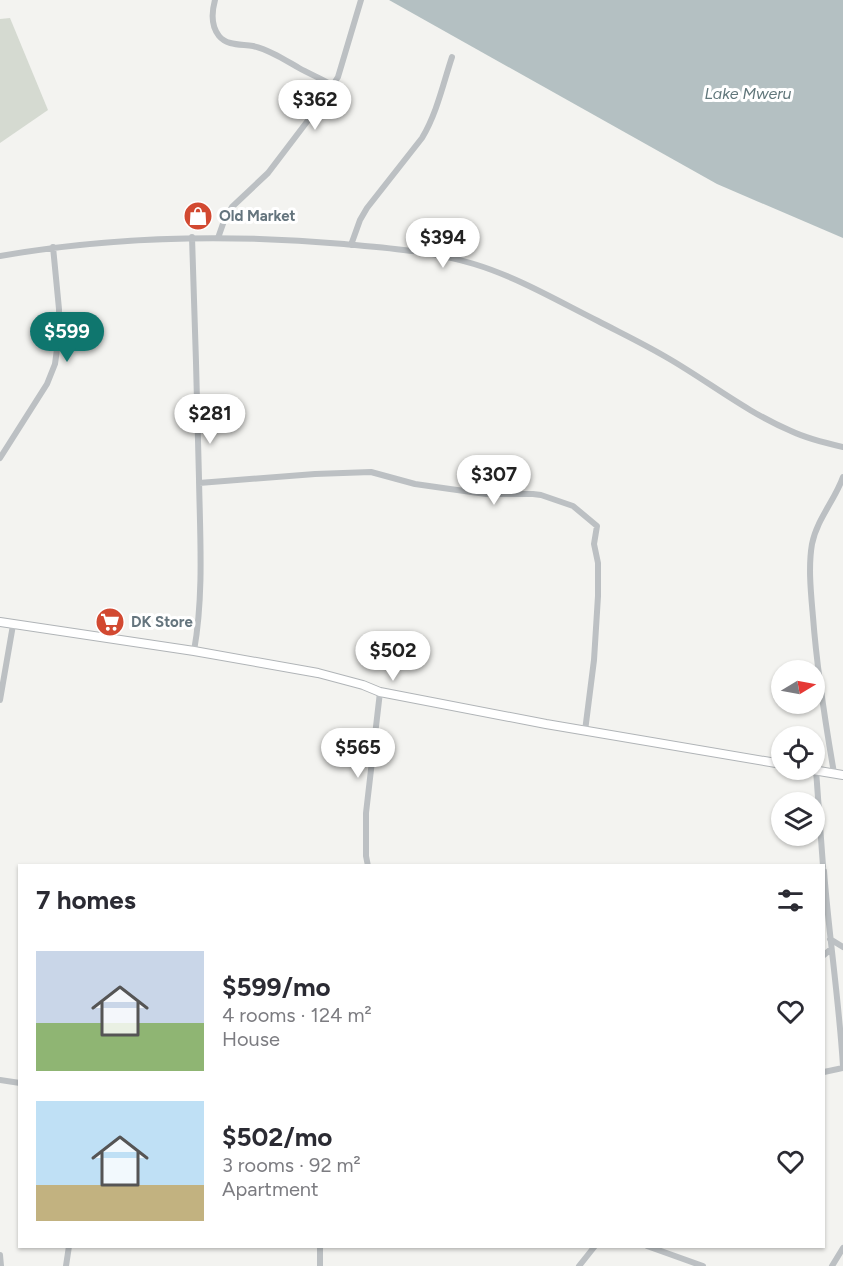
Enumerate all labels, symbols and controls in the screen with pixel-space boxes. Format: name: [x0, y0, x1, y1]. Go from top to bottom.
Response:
pin: $362: [279, 80, 351, 131]
water label: Lake Mweru: [704, 84, 792, 103]
text: $362: [292, 87, 338, 111]
shop icon: Old Market: [182, 200, 214, 232]
place label: Old Market: [219, 207, 296, 225]
pin: $394: [407, 218, 479, 269]
text: $394: [420, 225, 466, 249]
pin: $599: [31, 312, 103, 363]
text: $599: [44, 319, 90, 343]
pin: $281: [174, 394, 246, 445]
text: $281: [188, 401, 232, 425]
pin: $307: [458, 455, 530, 506]
text: $307: [471, 462, 517, 486]
supermarket icon: DK Store: [94, 606, 126, 638]
place label: DK Store: [131, 613, 193, 631]
pin: $502: [357, 631, 429, 682]
text: $502: [369, 638, 417, 662]
north arrow: [771, 660, 825, 714]
map controls: [771, 660, 825, 846]
button: locate: [771, 726, 825, 780]
pin: $565: [322, 728, 394, 779]
text: $565: [335, 735, 381, 759]
button: layers: [771, 792, 825, 846]
text: 7 homes: [36, 884, 136, 916]
icon: filters: [774, 884, 807, 917]
text: $599/mo: [222, 971, 331, 1003]
icon: home: [84, 975, 156, 1047]
icon: heart: [774, 995, 807, 1028]
text: 4 rooms · 124 m²: [222, 1003, 372, 1027]
text: House: [222, 1027, 280, 1051]
text: $502/mo: [222, 1121, 332, 1153]
icon: home: [84, 1125, 156, 1197]
icon: heart: [774, 1145, 807, 1178]
text: 3 rooms · 92 m²: [222, 1153, 361, 1177]
text: Apartment: [222, 1177, 319, 1201]

